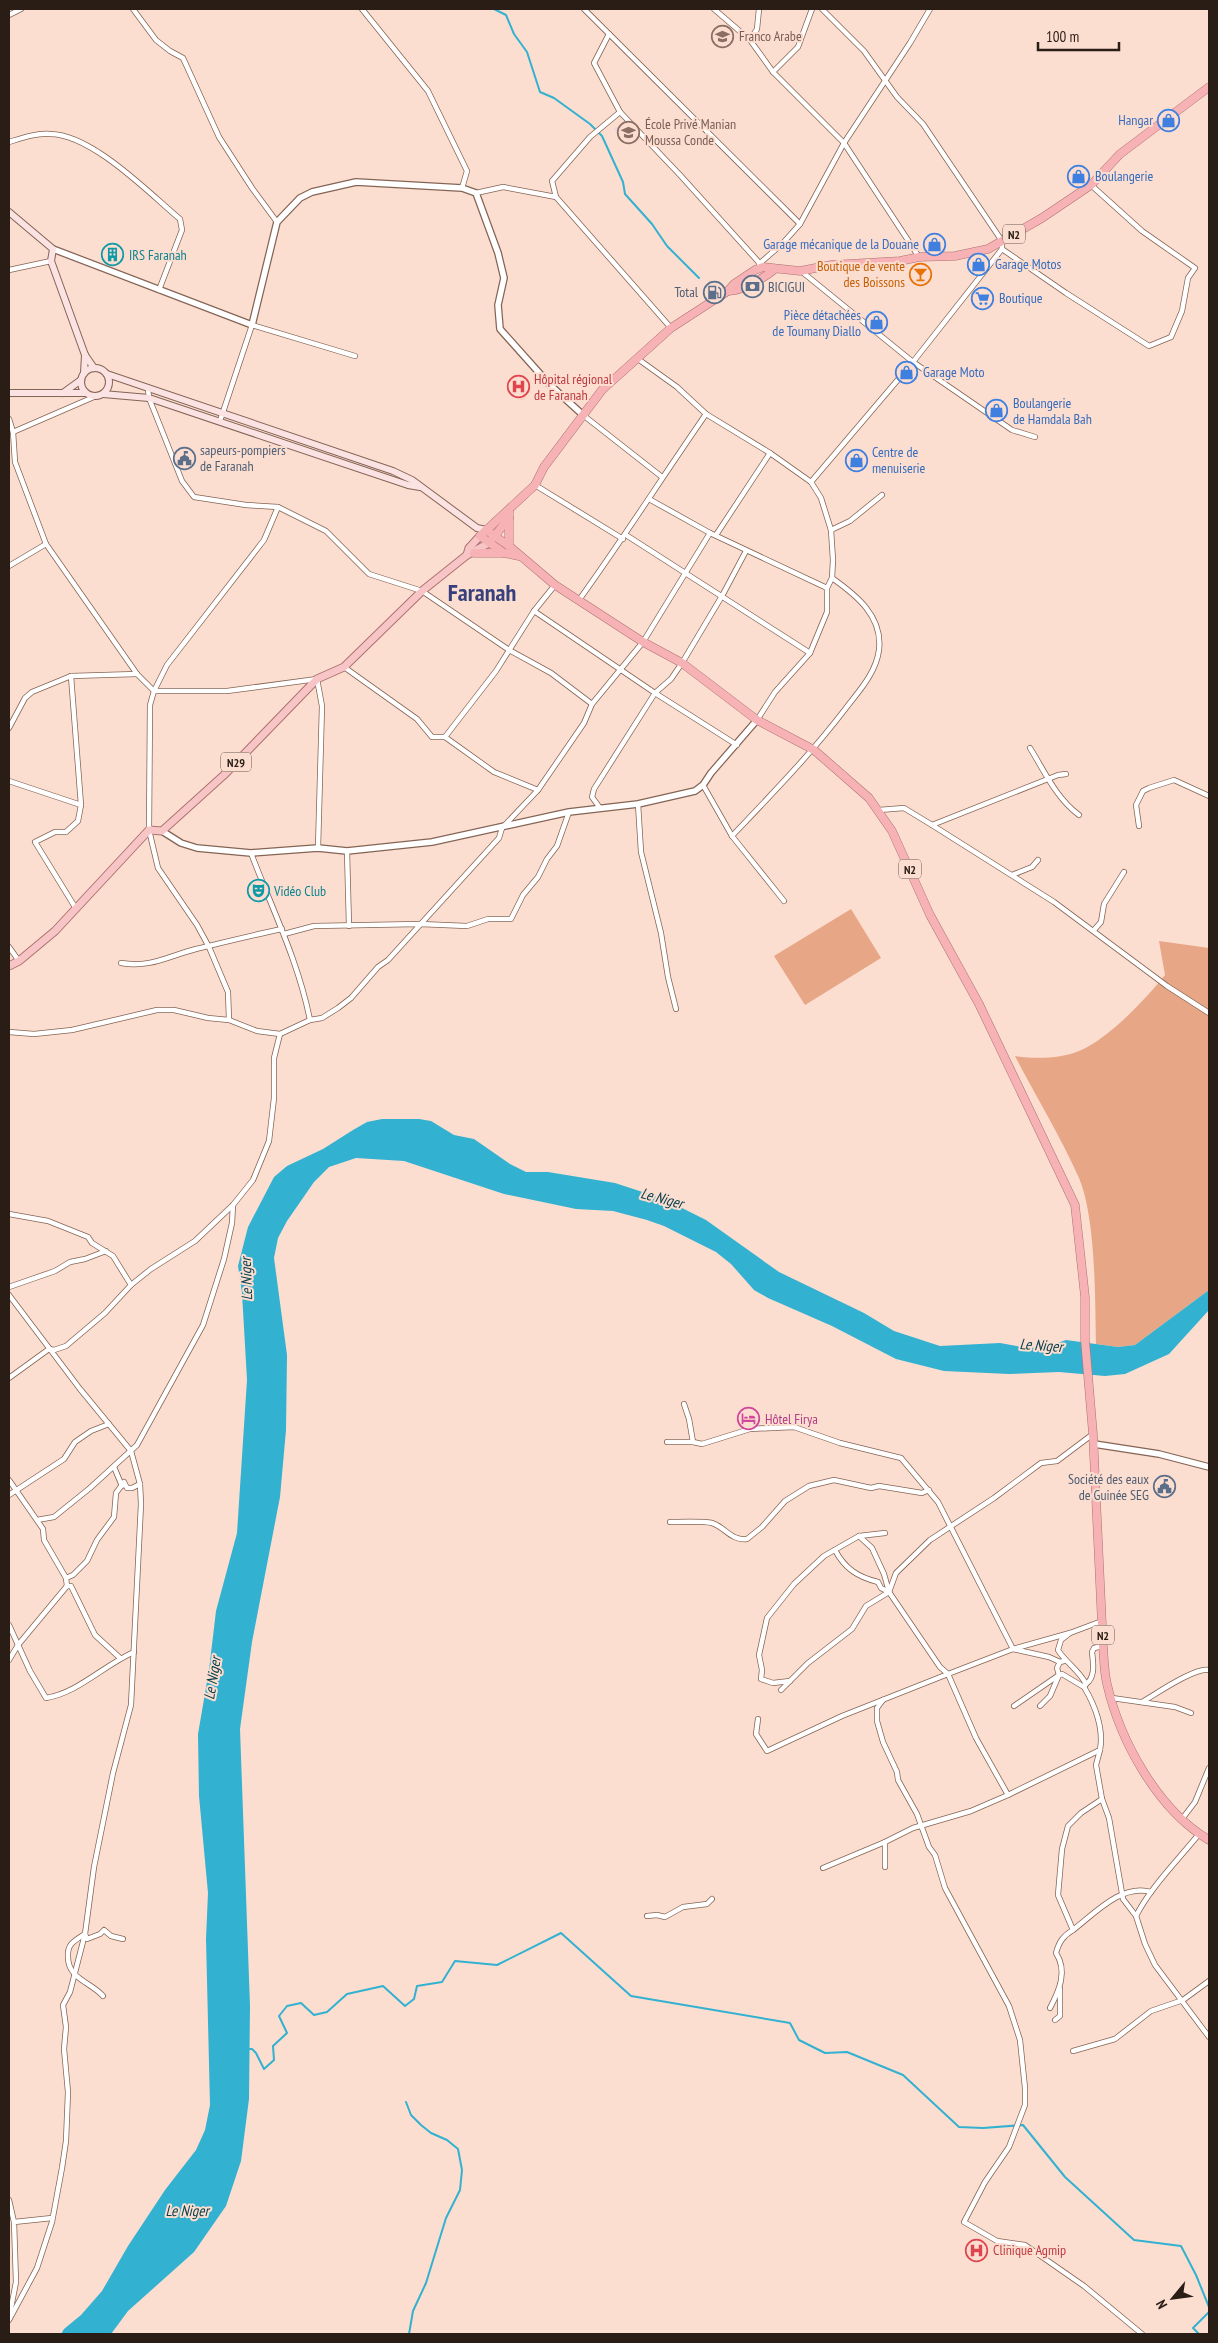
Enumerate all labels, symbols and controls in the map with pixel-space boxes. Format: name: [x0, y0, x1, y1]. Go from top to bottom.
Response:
scale bar: [1038, 20, 1119, 52]
school or university icon: Franco Arabe: [711, 24, 735, 48]
place label: Franco Arabe: [739, 27, 802, 45]
text: 100 m: [1046, 27, 1079, 46]
shop icon: Hangar: [1157, 108, 1181, 132]
place label: Hangar: [1118, 111, 1153, 129]
place label: École Privé Manian Moussa Conde: [645, 115, 736, 149]
school or university icon: École Privé Manian Moussa Conde: [617, 120, 641, 144]
shop icon: Boulangerie: [1067, 164, 1091, 188]
place label: Boulangerie: [1095, 167, 1153, 185]
road number: N2: [1003, 224, 1025, 243]
shop icon: Garage mécanique de la Douane: [923, 232, 947, 256]
place label: Garage mécanique de la Douane: [763, 235, 919, 253]
building icon: IRS Faranah: [101, 243, 125, 267]
place label: IRS Faranah: [129, 246, 187, 264]
shop icon: Garage Motos: [967, 252, 991, 276]
place label: Garage Motos: [995, 255, 1061, 273]
place label: Boutique de vente des Boissons: [817, 257, 905, 291]
bar icon: Boutique de vente des Boissons: [909, 262, 933, 286]
bank icon: BICIGUI: [740, 275, 764, 299]
place label: BICIGUI: [768, 278, 805, 296]
fuel station icon: Total: [702, 280, 726, 304]
place label: Total: [674, 283, 699, 301]
supermarket icon: Boutique: [971, 286, 995, 310]
place label: Boutique: [999, 289, 1043, 307]
place label: Pièce détachées de Toumany Diallo: [772, 306, 861, 340]
shop icon: Pièce détachées de Toumany Diallo: [865, 311, 889, 335]
shop icon: Garage Moto: [895, 360, 919, 384]
place label: Garage Moto: [923, 363, 984, 381]
place label: Hôpital régional de Faranah: [534, 370, 613, 404]
hospital icon: Hôpital régional de Faranah: [506, 375, 530, 399]
place label: Boulangerie de Hamdala Bah: [1013, 394, 1092, 428]
shop icon: Boulangerie de Hamdala Bah: [985, 399, 1009, 423]
place label: sapeurs-pompiers de Faranah: [200, 441, 286, 475]
place label: Centre de menuiserie: [872, 443, 926, 477]
public building icon: sapeurs-pompiers de Faranah: [172, 446, 196, 470]
shop icon: Centre de menuiserie: [844, 448, 868, 472]
district label: Faranah: [448, 577, 516, 608]
road number: N29: [221, 752, 251, 772]
road number: N2: [899, 860, 921, 879]
theatre icon: Vidéo Club: [246, 879, 270, 903]
place label: Vidéo Club: [273, 882, 326, 900]
water label: Le Niger: [639, 1183, 687, 1213]
water label: Le Niger: [236, 1255, 256, 1301]
water label: Le Niger: [1019, 1334, 1065, 1356]
hotel icon: Hôtel Firya: [737, 1407, 761, 1431]
place label: Hôtel Firya: [765, 1410, 818, 1428]
place label: Société des eaux de Guinée SEG: [1068, 1470, 1149, 1504]
public building icon: Société des eaux de Guinée SEG: [1153, 1475, 1177, 1499]
road number: N2: [1092, 1626, 1114, 1644]
water label: Le Niger: [199, 1653, 225, 1701]
water label: Le Niger: [165, 2201, 210, 2220]
hospital icon: Clinique Agmip: [965, 2238, 989, 2262]
place label: Clinique Agmip: [993, 2241, 1066, 2259]
north arrow: [1148, 2273, 1198, 2323]
text: N: [1152, 2297, 1171, 2312]

